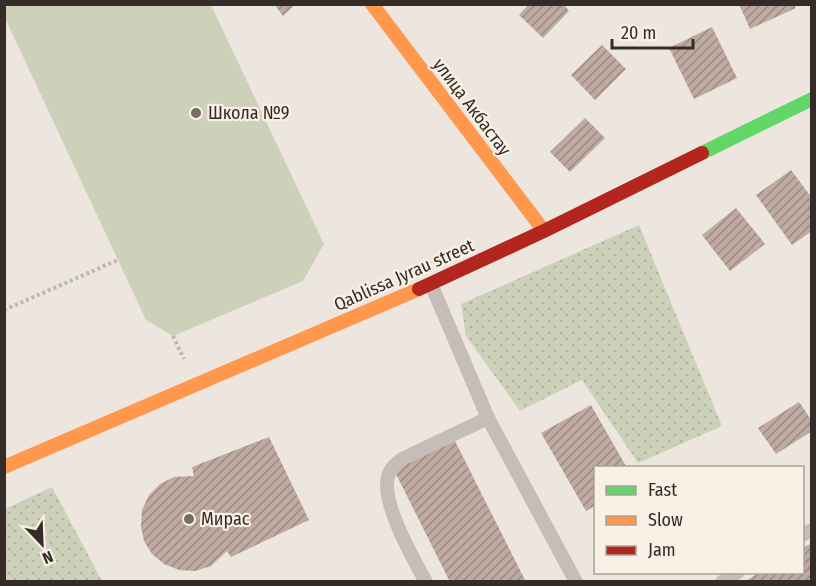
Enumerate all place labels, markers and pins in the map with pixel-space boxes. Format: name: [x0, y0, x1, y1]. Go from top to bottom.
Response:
place label: Школа №9: [208, 102, 290, 124]
marker: Школа №9: [189, 106, 203, 120]
place label: Мирас: [201, 508, 250, 530]
marker: Мирас: [182, 512, 196, 526]

